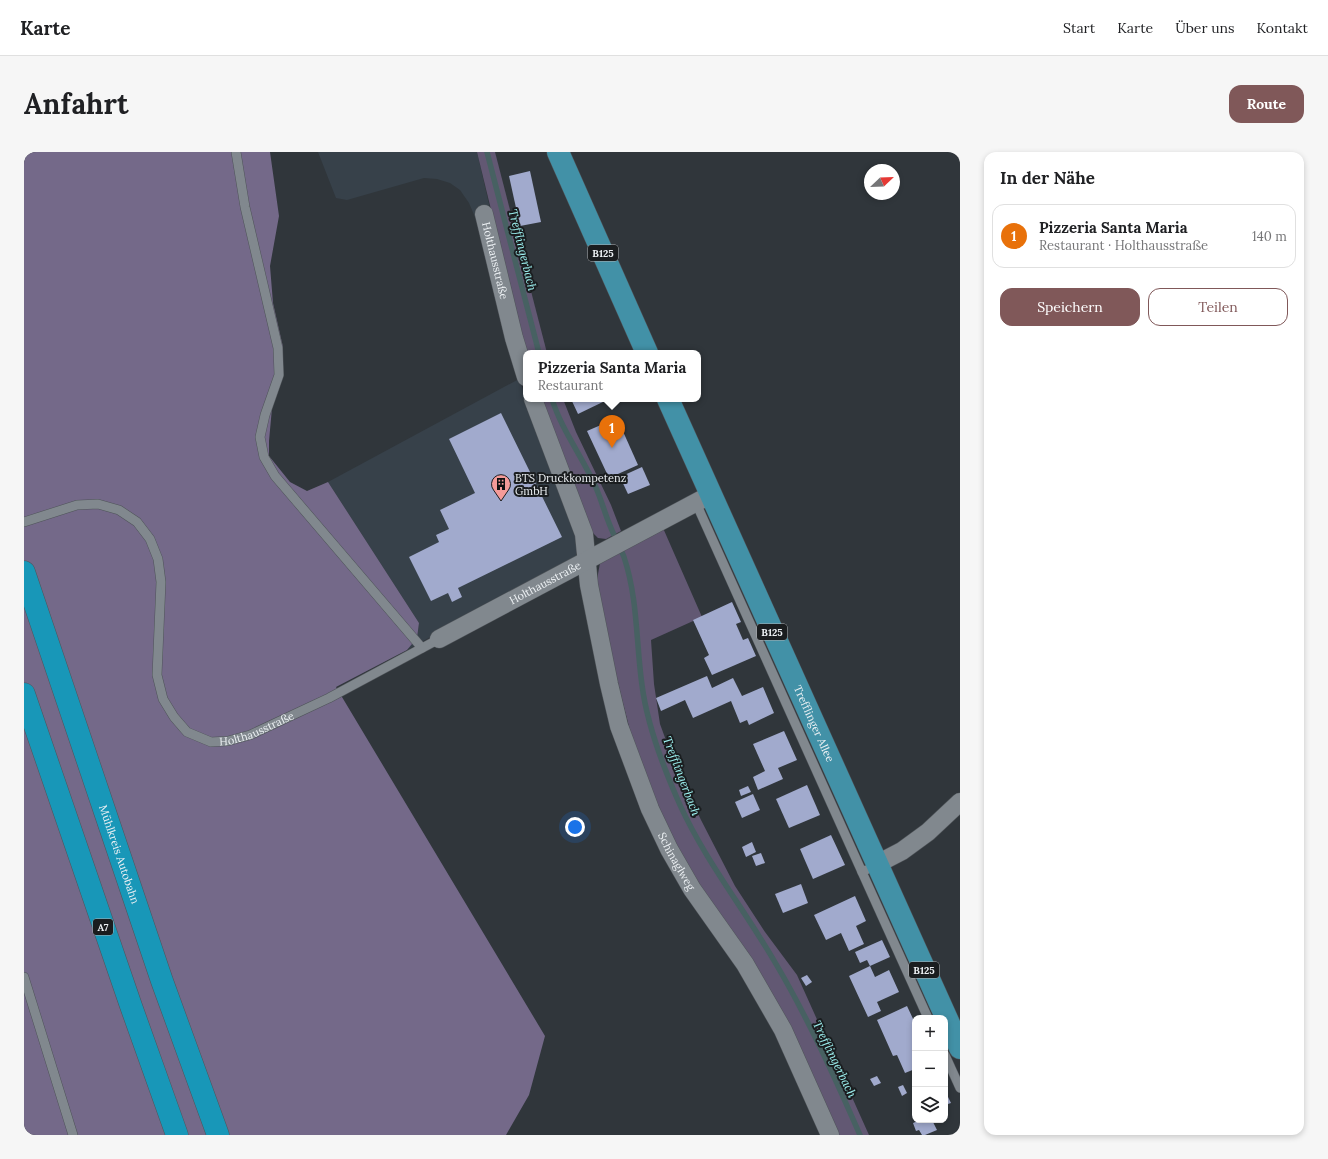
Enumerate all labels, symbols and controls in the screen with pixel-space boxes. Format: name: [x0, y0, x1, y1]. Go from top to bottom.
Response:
text: Karte: [20, 16, 71, 40]
text: Start: [1063, 19, 1095, 37]
text: Karte: [1117, 19, 1153, 37]
text: Über uns: [1175, 19, 1235, 37]
text: Kontakt: [1257, 19, 1308, 37]
button: Route: [1229, 85, 1304, 123]
text: Anfahrt: [24, 86, 128, 122]
north arrow: [864, 164, 900, 200]
text: In der Nähe: [1000, 167, 1095, 189]
water label: Trefflingerbach: [506, 208, 540, 293]
text: Pizzeria Santa Maria: [1039, 218, 1188, 237]
street label: Holthausstraße: [479, 221, 511, 301]
text: 1: [1011, 228, 1017, 245]
text: 140 m: [1252, 228, 1287, 245]
text: Restaurant · Holthausstraße: [1039, 237, 1208, 254]
road number: B125: [588, 245, 618, 261]
button: Speichern: [1000, 288, 1140, 326]
button: Teilen: [1148, 288, 1288, 326]
popup: [523, 350, 701, 402]
text: Pizzeria Santa Maria: [538, 358, 686, 377]
text: Restaurant: [538, 377, 603, 394]
pin: 1: [599, 415, 625, 448]
place label: BTS Druckkompetenz GmbH: [515, 471, 627, 498]
building icon: BTS Druckkompetenz GmbH: [490, 473, 512, 501]
street label: Holthausstraße: [507, 558, 583, 607]
road number: B125: [757, 624, 787, 640]
street label: Trefflinger Allee: [791, 683, 837, 764]
street label: Holthausstraße: [219, 708, 296, 748]
water label: Trefflingerbach: [660, 734, 704, 818]
street label: Mühlkreis Autobahn: [96, 803, 143, 906]
your location: [565, 817, 585, 837]
street label: Schinaglweg: [655, 830, 699, 894]
road number: A7: [93, 919, 113, 935]
road number: B125: [909, 962, 939, 978]
map controls: [912, 1015, 948, 1123]
button: +: [912, 1015, 948, 1051]
water label: Trefflingerbach: [810, 1018, 860, 1100]
button: −: [912, 1051, 948, 1087]
button: layers: [912, 1087, 948, 1123]

